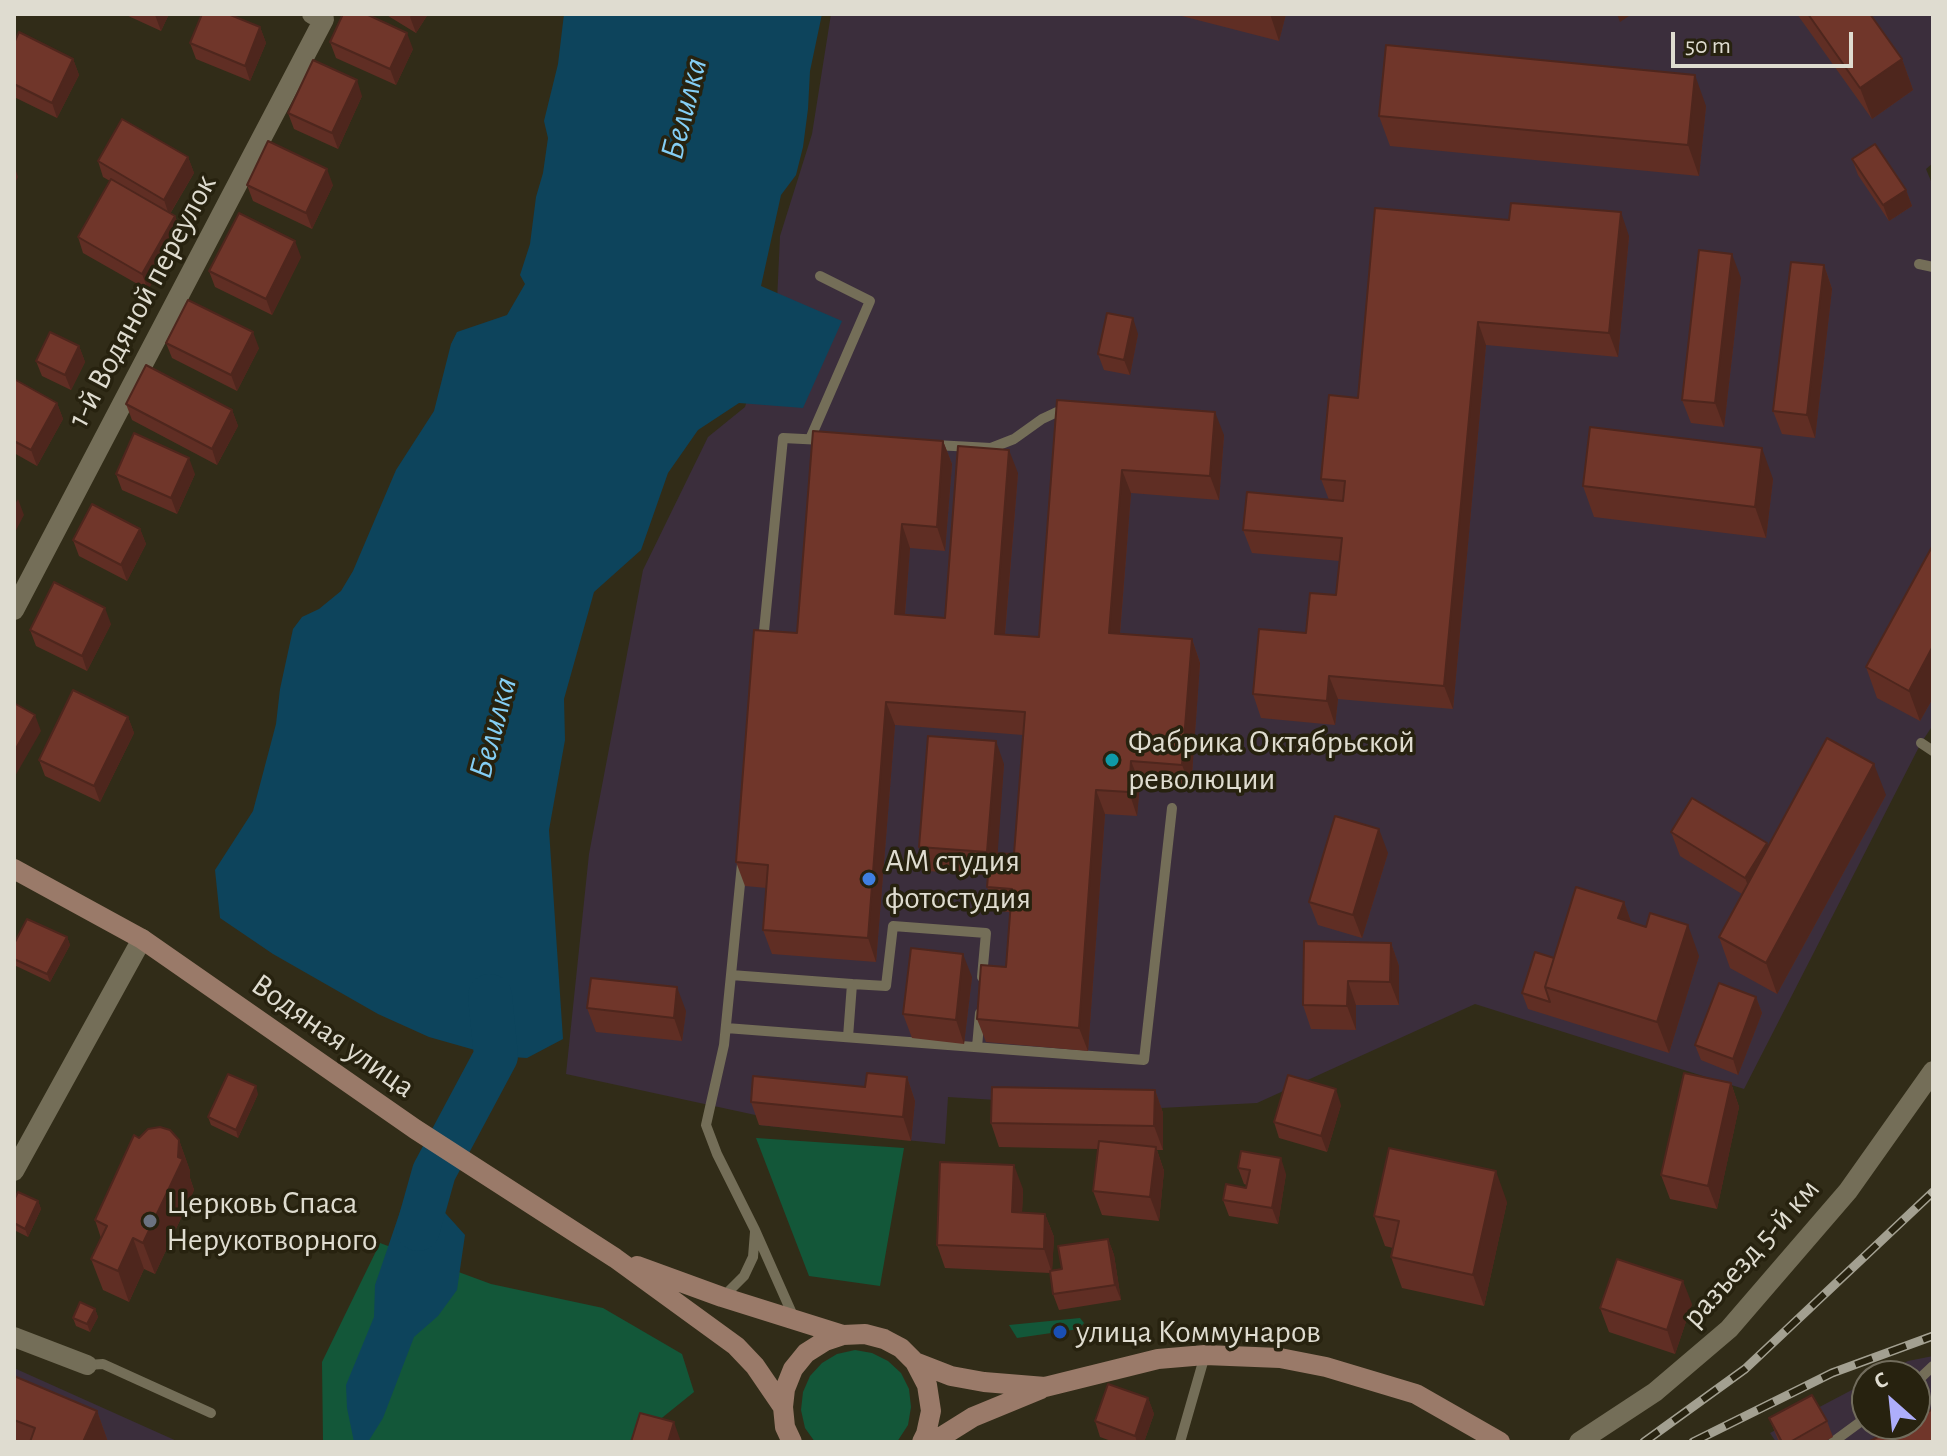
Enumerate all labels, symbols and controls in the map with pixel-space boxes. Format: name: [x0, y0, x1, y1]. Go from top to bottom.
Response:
scale bar: [1675, 16, 1857, 66]
text: 50 m: [1685, 34, 1731, 58]
water label: Белилка: [652, 54, 716, 164]
street label: 1-й Водяной переулок: [59, 168, 225, 434]
water label: Белилка: [460, 673, 526, 783]
place label: Фабрика Октябрьской революции: [1128, 723, 1415, 798]
marker: Фабрика Октябрьской революции: [1103, 751, 1121, 769]
place label: АМ студия фотостудия: [885, 842, 1031, 917]
marker: АМ студия фотостудия: [860, 870, 878, 888]
street label: Водяная улица: [244, 965, 422, 1107]
street label: разъезд 5-й км: [1674, 1171, 1828, 1335]
place label: Церковь Спаса Нерукотворного: [166, 1184, 378, 1259]
marker: Церковь Спаса Нерукотворного: [141, 1212, 159, 1230]
place label: улица Коммунаров: [1076, 1313, 1321, 1351]
marker: улица Коммунаров: [1051, 1323, 1069, 1341]
north arrow: [1851, 1360, 1931, 1440]
text: С: [1871, 1368, 1891, 1393]

